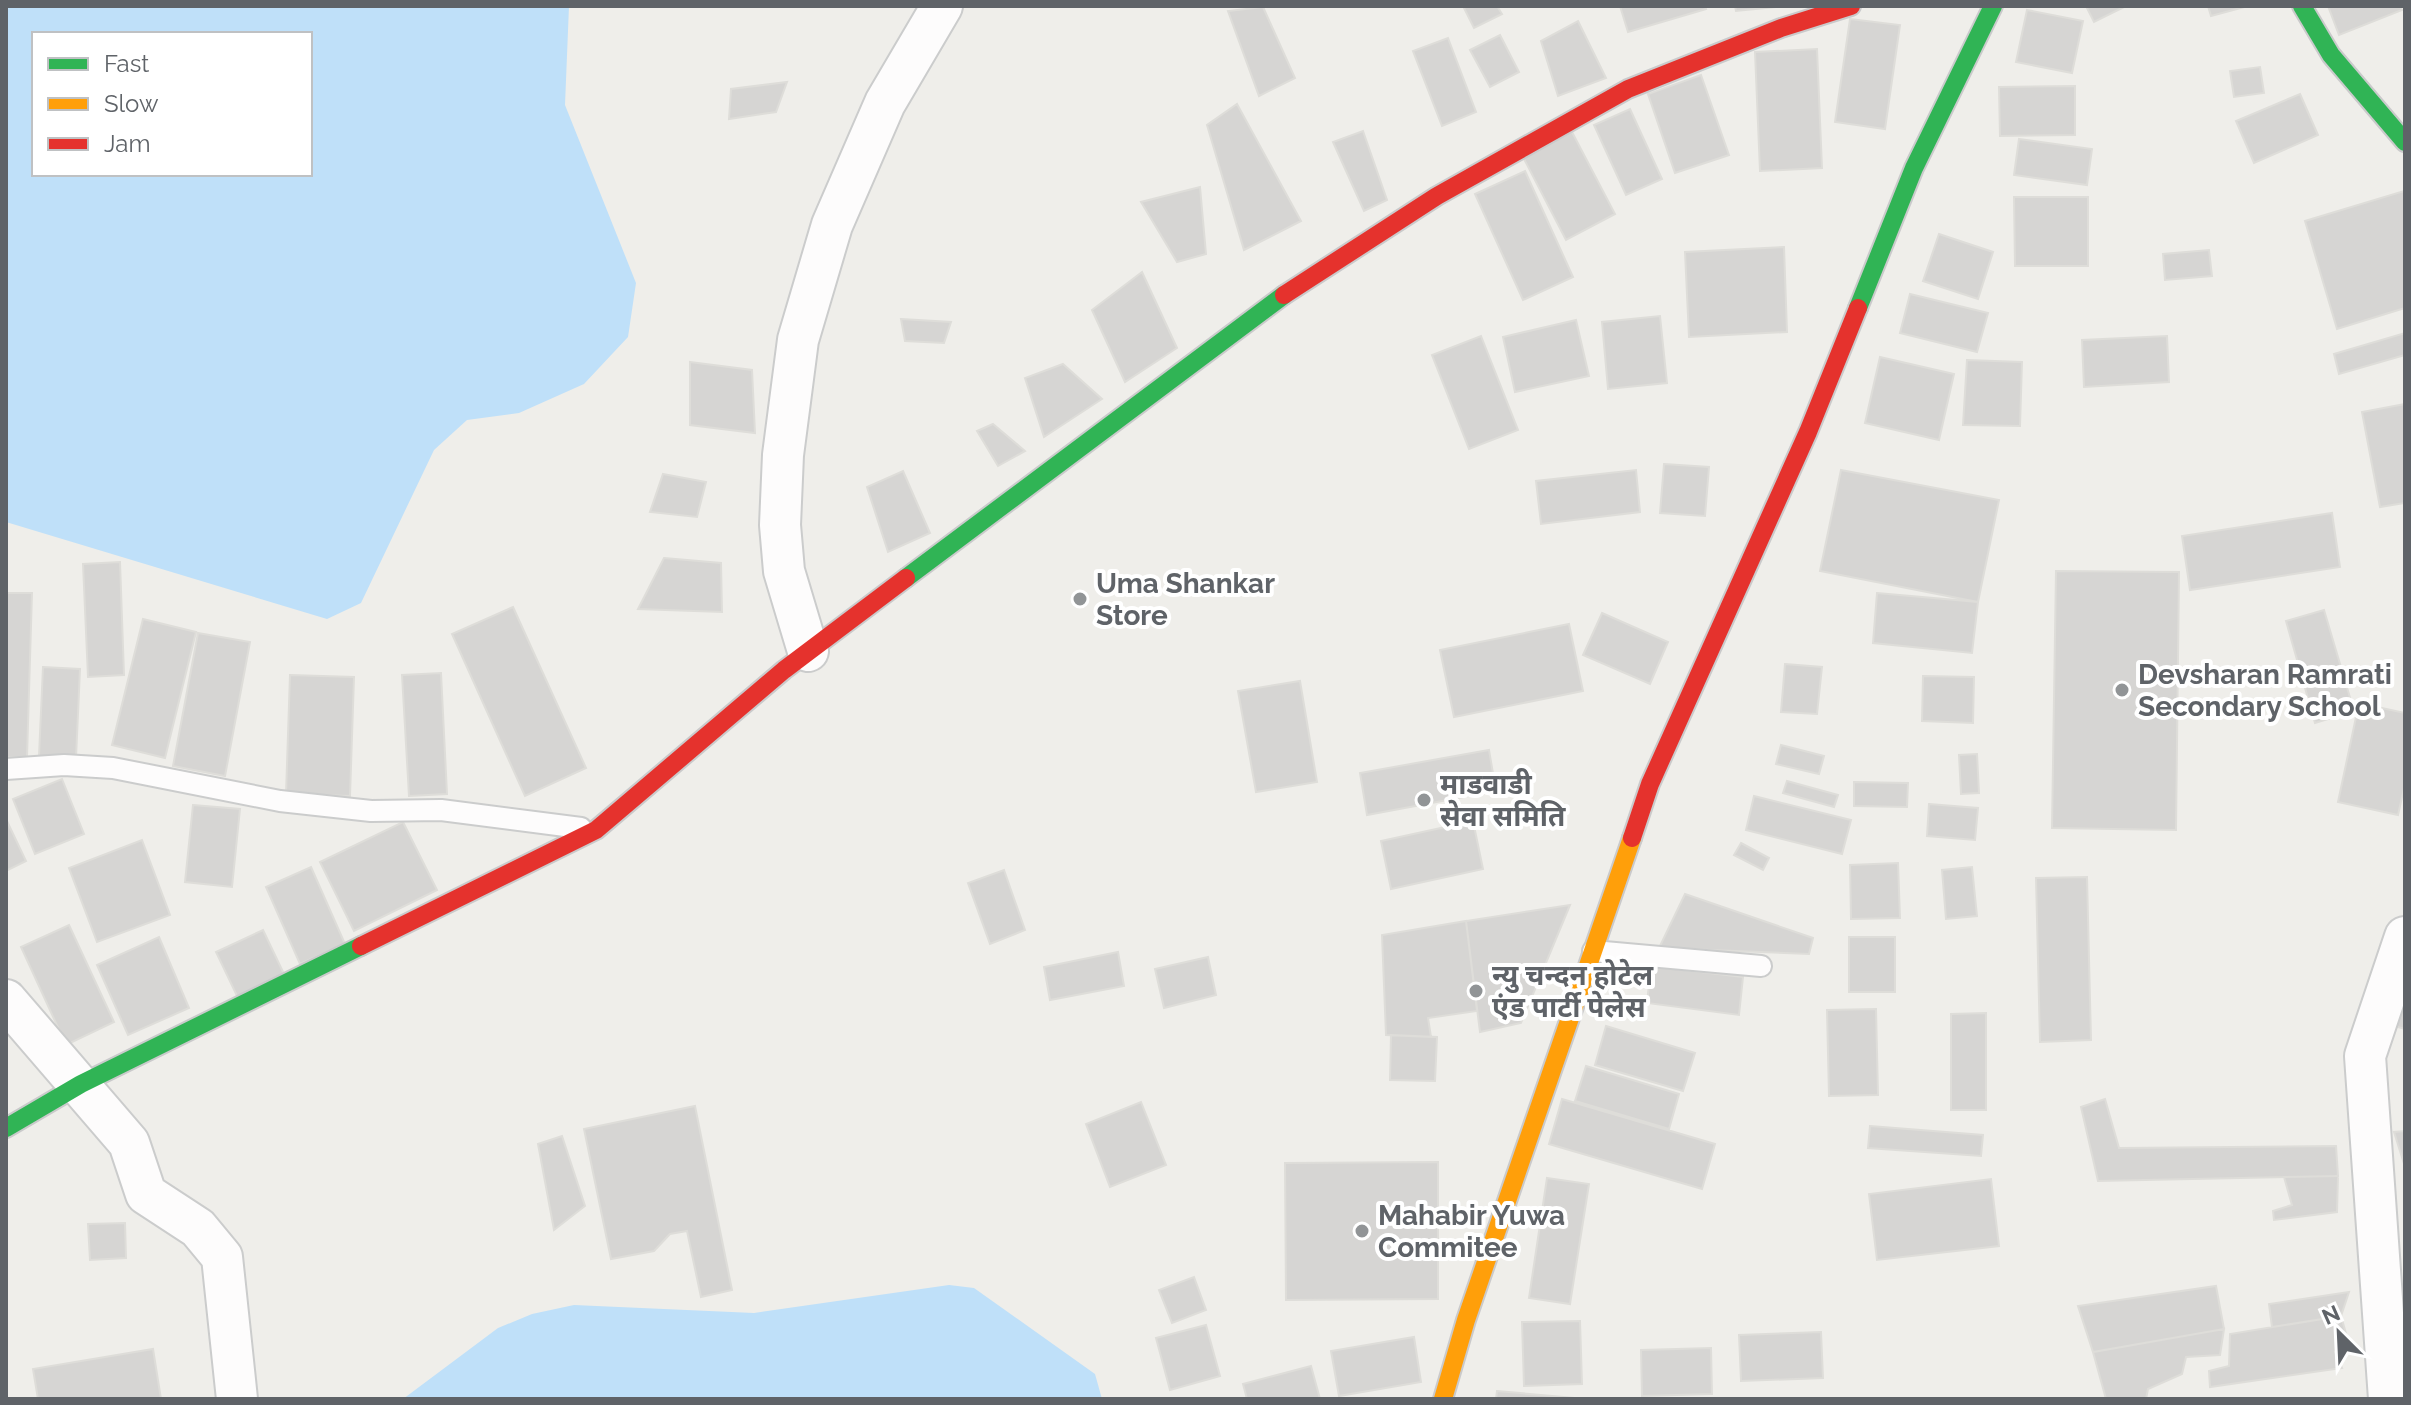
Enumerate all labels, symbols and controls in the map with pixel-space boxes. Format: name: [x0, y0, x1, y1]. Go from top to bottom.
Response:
legend: [32, 32, 312, 176]
text: Fast: [104, 49, 149, 78]
text: Slow: [104, 89, 159, 118]
text: Jam: [104, 129, 150, 158]
place label: Uma Shankar Store: [1096, 567, 1275, 632]
marker: Uma Shankar Store: [1071, 590, 1089, 608]
place label: Devsharan Ramrati Secondary School: [2138, 658, 2392, 723]
marker: Devsharan Ramrati Secondary School: [2113, 681, 2131, 699]
place label: माडवाडी सेवा समिति: [1440, 768, 1566, 833]
marker: माडवाडी सेवा समिति: [1415, 791, 1433, 809]
place label: न्यु चन्दन होटेल एंड पार्टी पेलेस: [1492, 958, 1655, 1024]
marker: न्यु चन्दन होटेल एंड पार्टी पेलेस: [1467, 982, 1485, 1000]
place label: Mahabir Yuwa Commitee: [1378, 1199, 1565, 1264]
marker: Mahabir Yuwa Commitee: [1353, 1222, 1371, 1240]
north arrow: [2299, 1293, 2379, 1373]
text: N: [2318, 1299, 2344, 1330]

